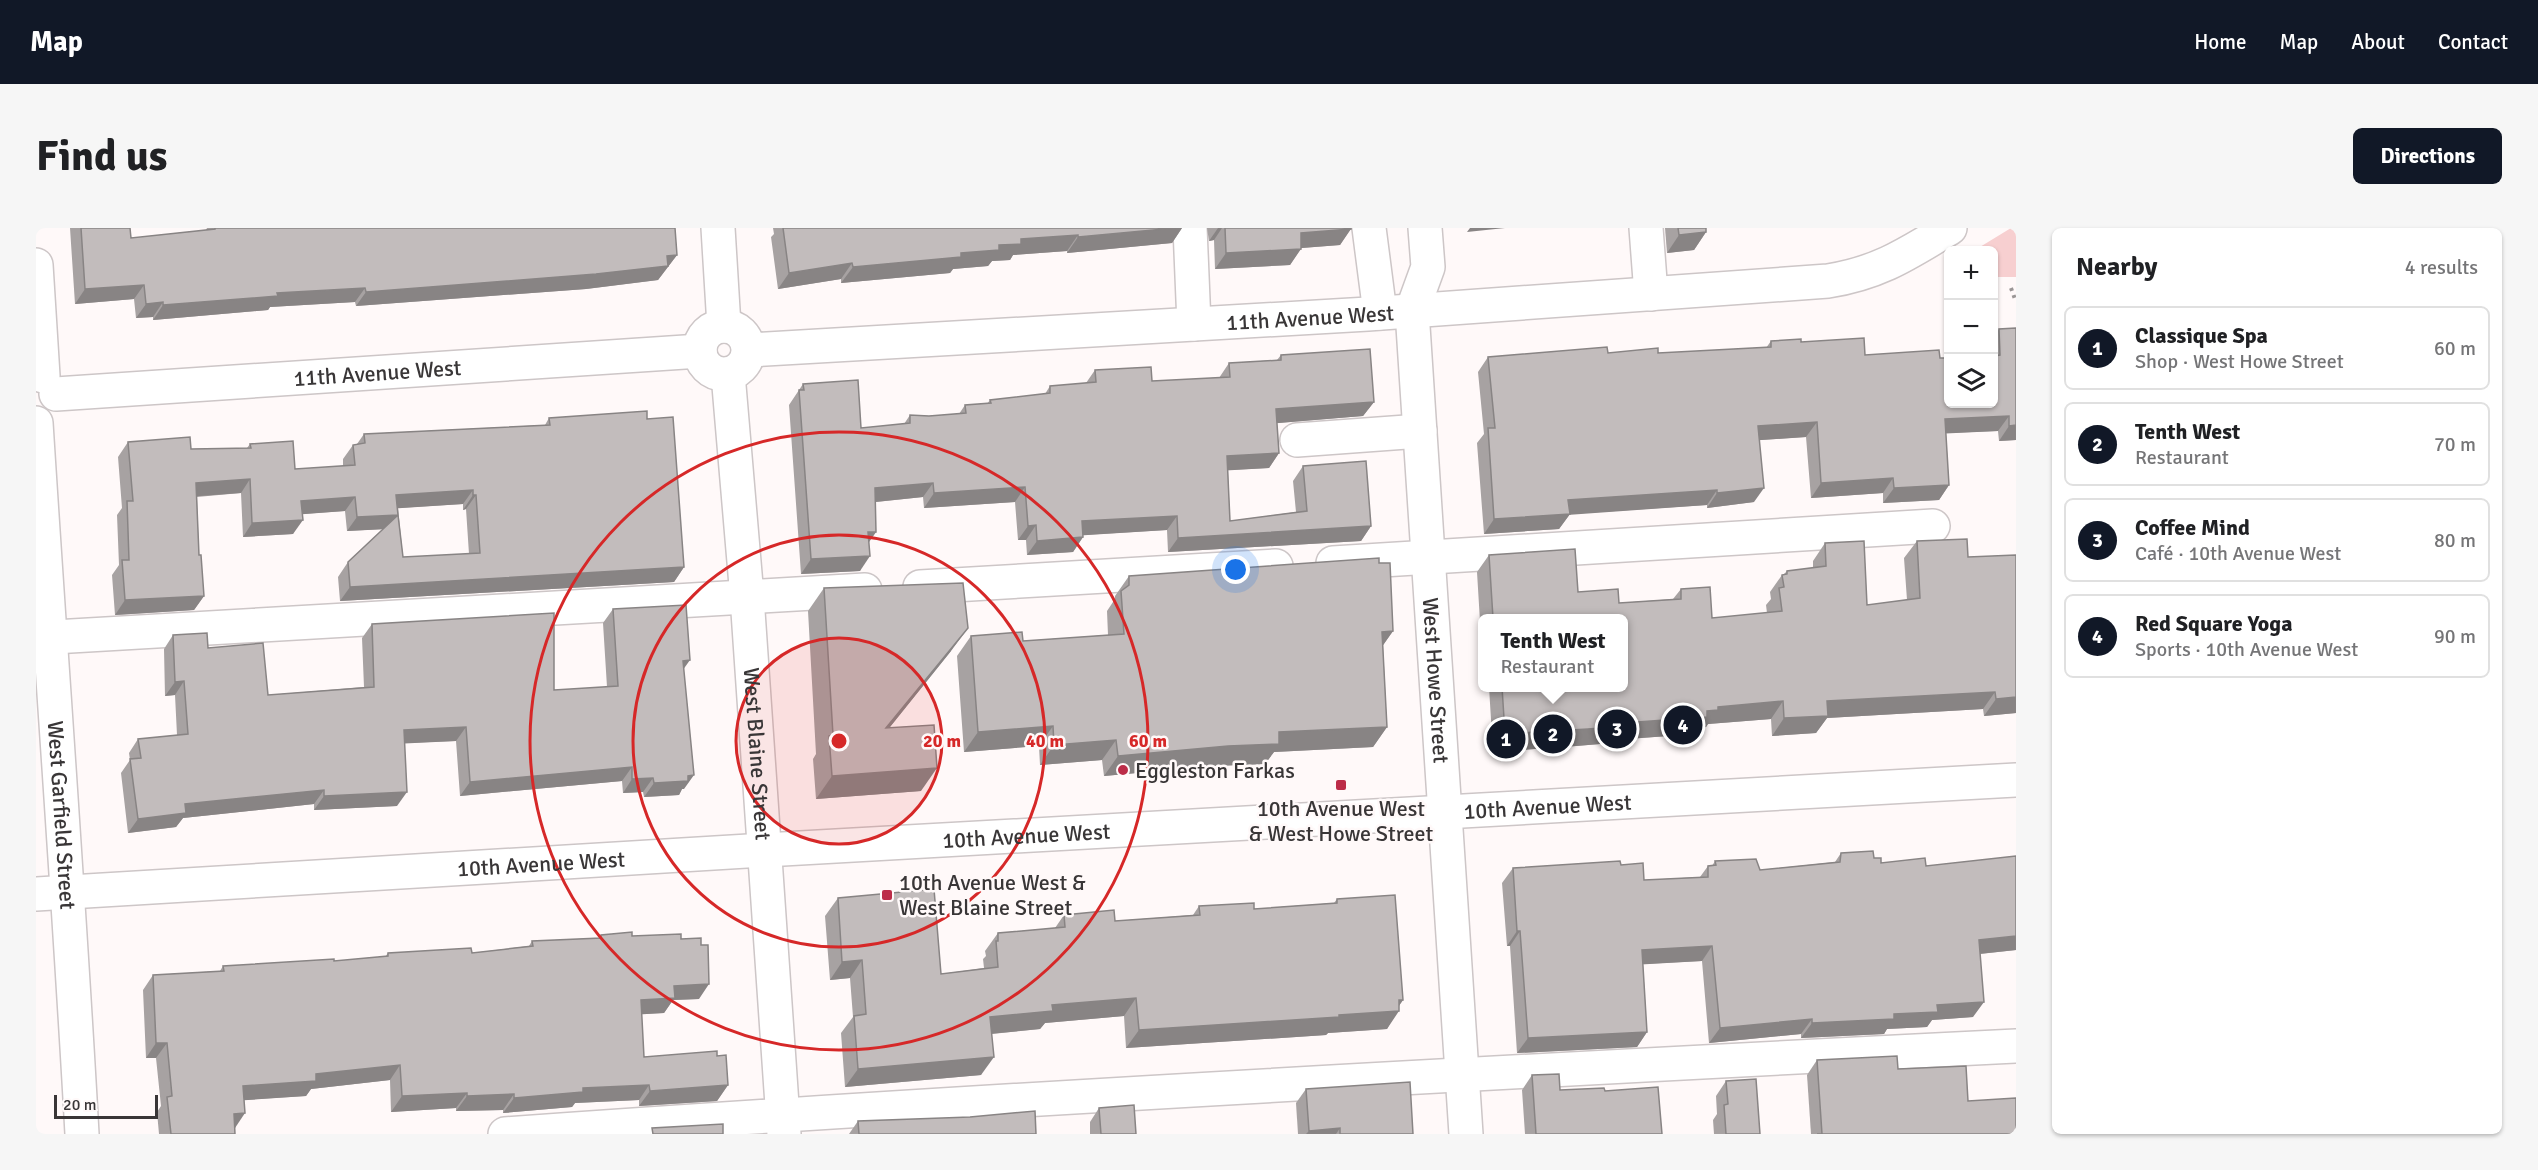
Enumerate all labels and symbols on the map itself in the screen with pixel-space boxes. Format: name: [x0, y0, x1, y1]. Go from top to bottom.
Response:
street label: 11th Avenue West: [1225, 299, 1395, 336]
street label: 11th Avenue West: [292, 353, 462, 392]
your location: [1221, 555, 1250, 584]
street label: West Howe Street: [1417, 597, 1455, 764]
street label: West Blaine Street: [738, 666, 777, 841]
pin: 4: [1664, 702, 1702, 748]
pin: 3: [1598, 706, 1636, 752]
pin: 2: [1534, 712, 1573, 756]
pin: 1: [1486, 716, 1526, 762]
street label: West Garfield Street: [42, 720, 82, 911]
text: 20 m: [923, 730, 961, 752]
text: 40 m: [1026, 730, 1064, 752]
text: 60 m: [1129, 730, 1167, 752]
centre of rings: [829, 731, 849, 751]
place label: Eggleston Farkas: [1135, 757, 1295, 784]
marker: Eggleston Farkas: [1116, 763, 1130, 777]
marker: 10th Avenue West & West Howe Street: [1334, 778, 1348, 792]
street label: 10th Avenue West: [1463, 788, 1632, 824]
place label: 10th Avenue West & West Howe Street: [1249, 795, 1433, 847]
street label: 10th Avenue West: [942, 817, 1111, 854]
street label: 10th Avenue West: [456, 845, 626, 882]
place label: 10th Avenue West & West Blaine Street: [899, 869, 1086, 921]
marker: 10th Avenue West & West Blaine Street: [880, 888, 894, 902]
scale bar: [54, 1092, 158, 1120]

